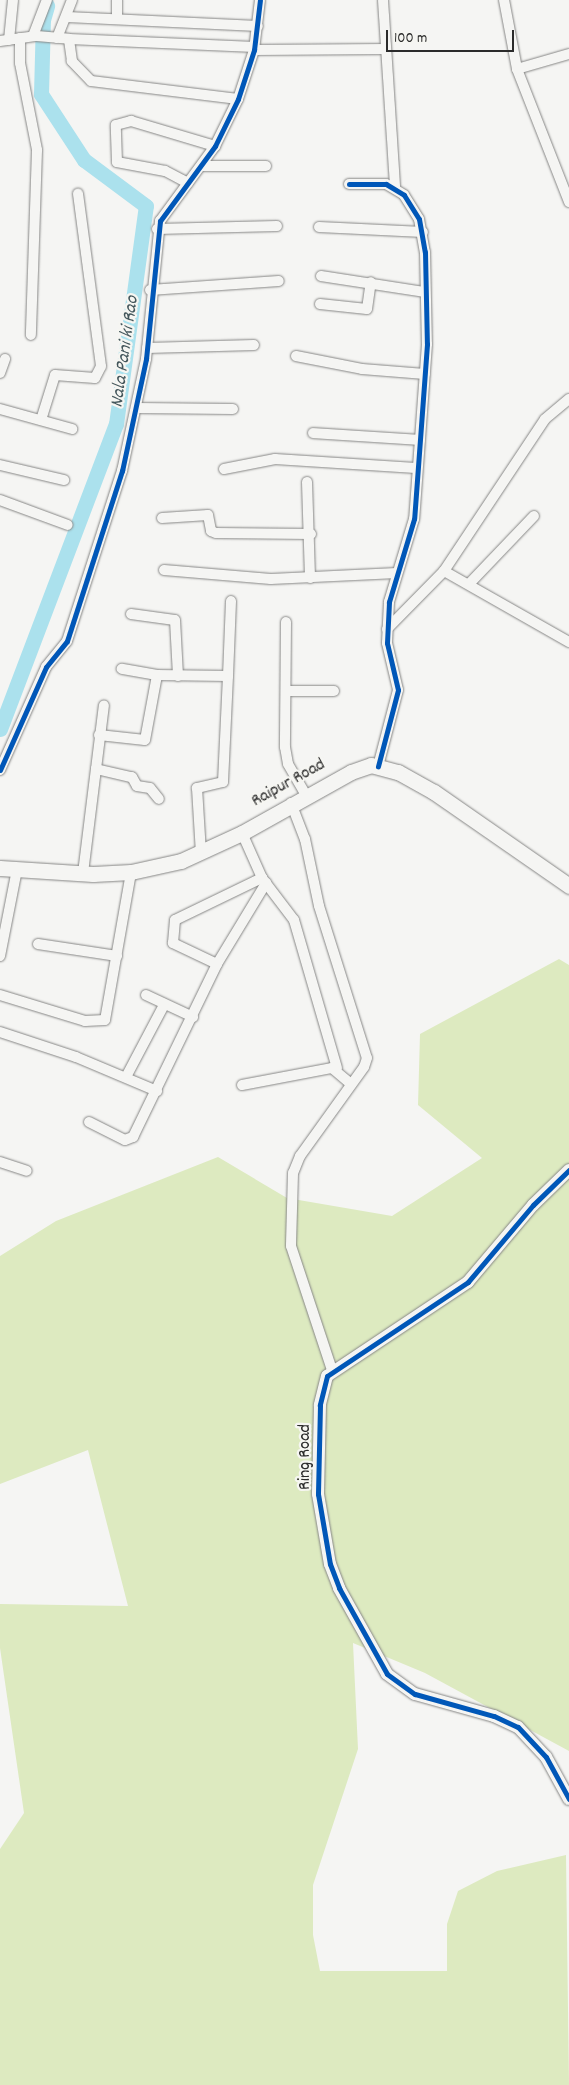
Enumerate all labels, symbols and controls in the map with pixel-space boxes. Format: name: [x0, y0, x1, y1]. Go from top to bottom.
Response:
scale bar: [389, 20, 516, 52]
text: 100 m: [394, 28, 427, 50]
water label: Nala Pani ki Rao: [107, 295, 145, 409]
street label: Raipur Road: [248, 755, 330, 813]
street label: Ring Road: [295, 1424, 317, 1490]

